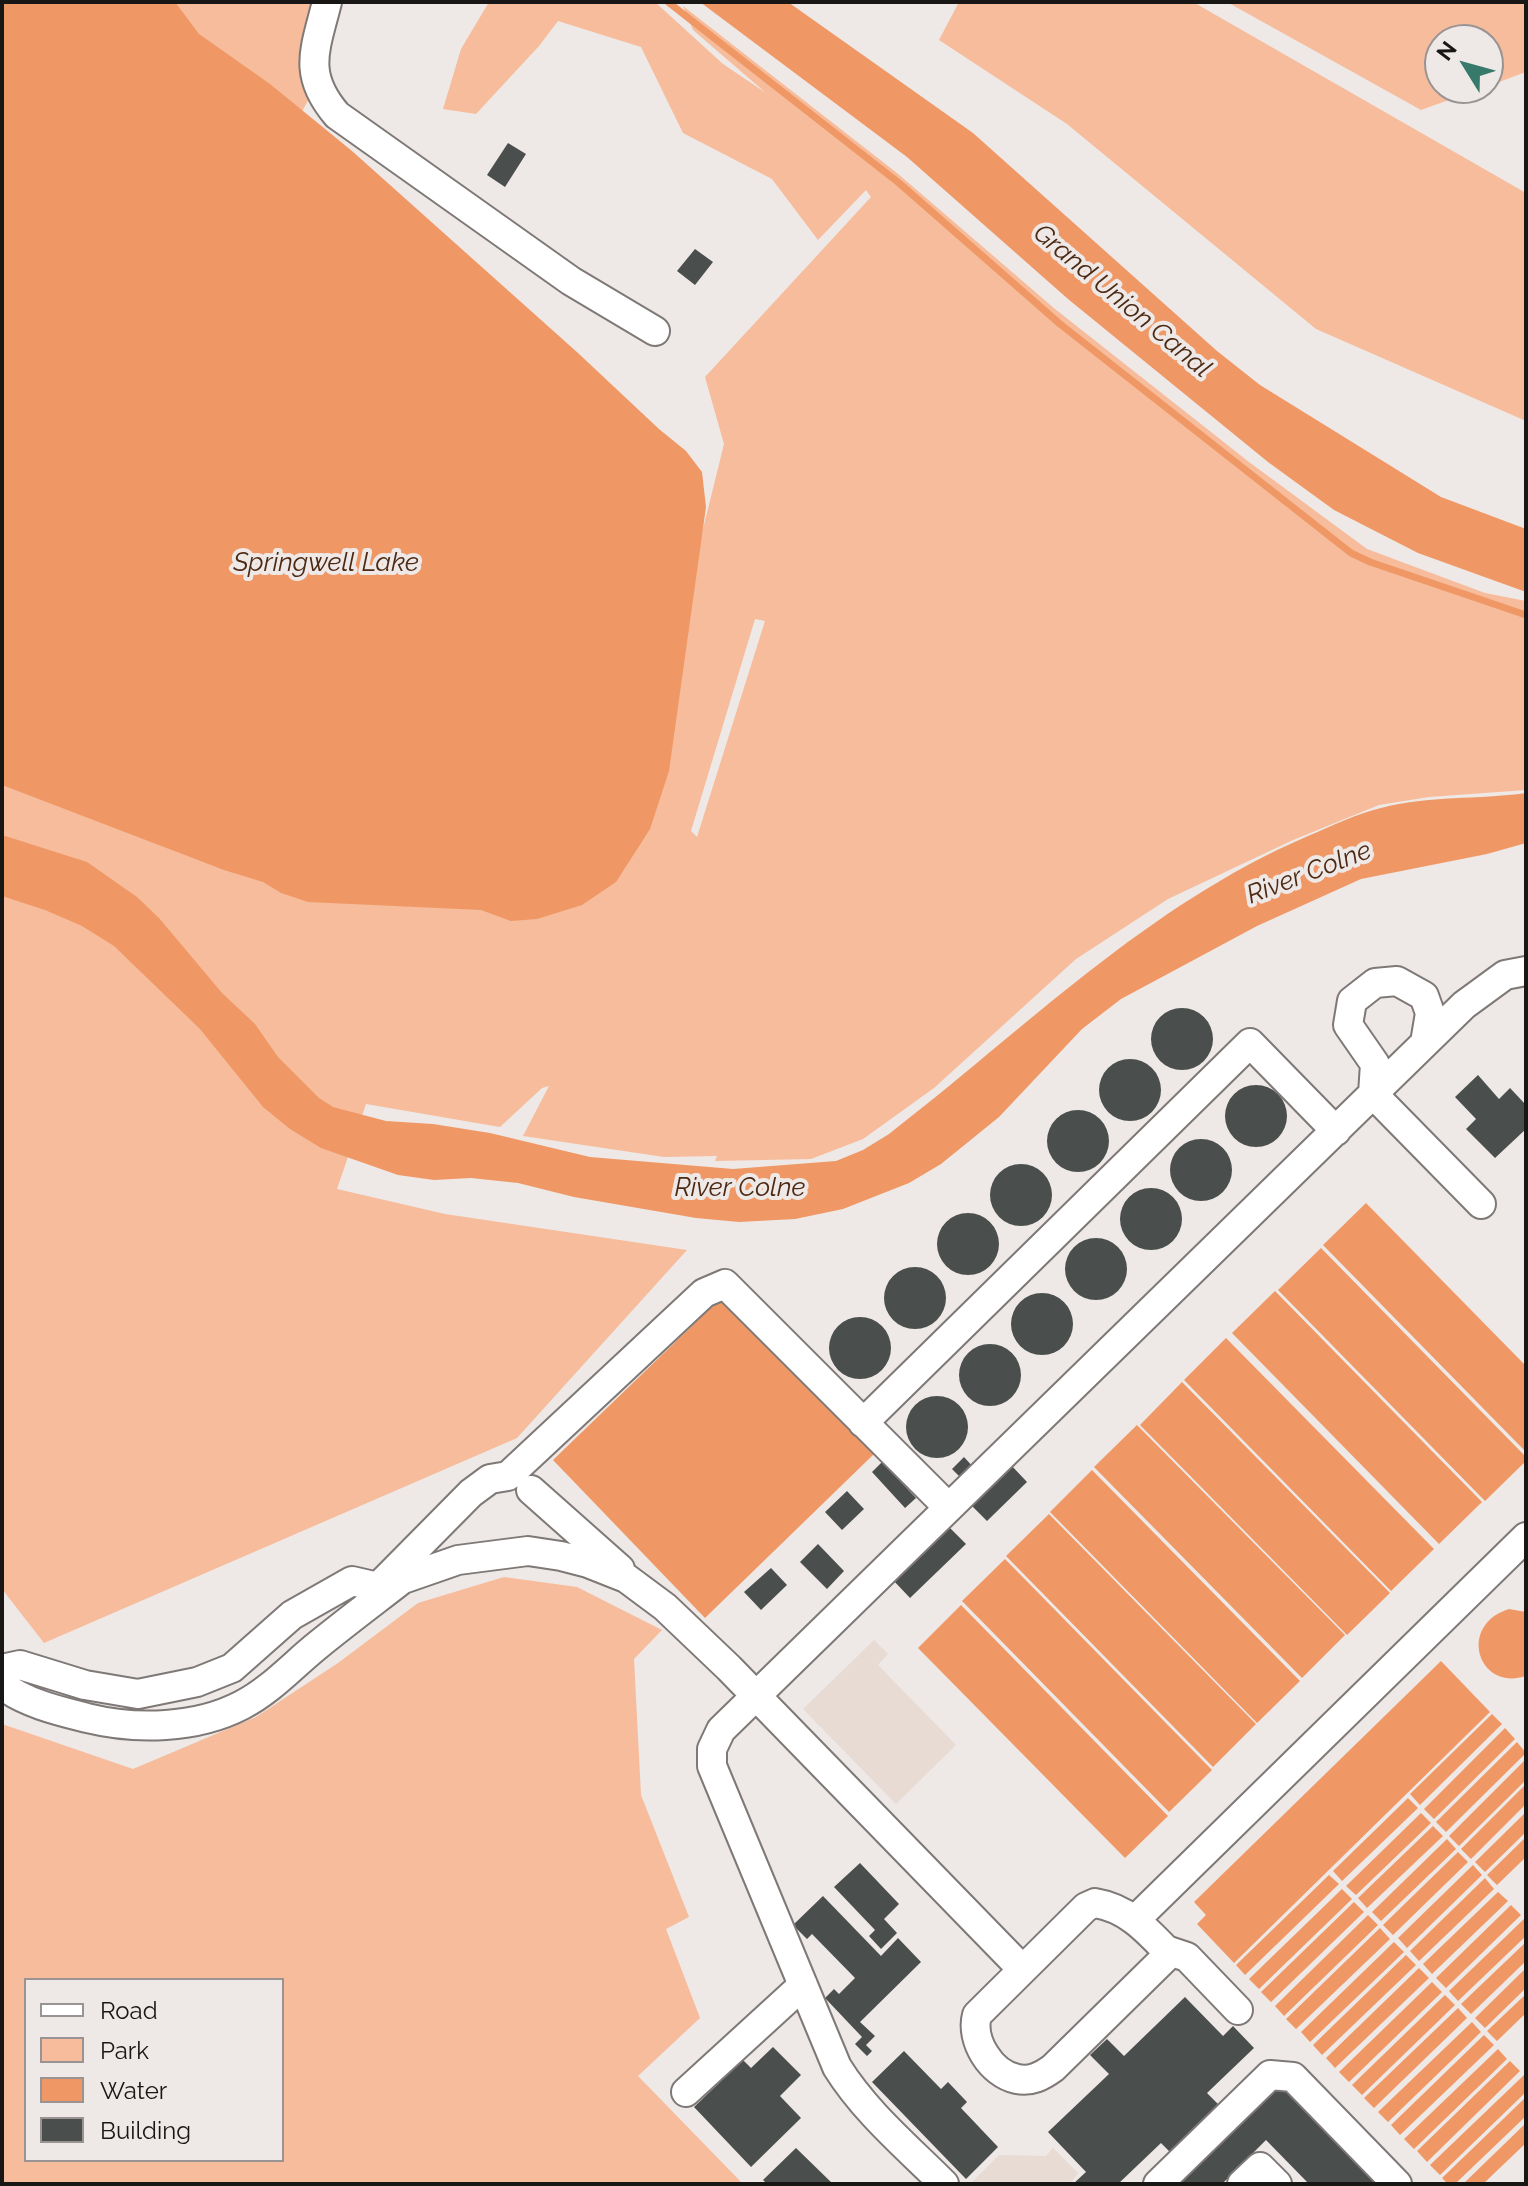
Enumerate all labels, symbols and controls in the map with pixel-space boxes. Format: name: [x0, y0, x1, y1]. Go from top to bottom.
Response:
north arrow: [1424, 24, 1504, 104]
text: N: [1431, 36, 1462, 65]
water label: Grand Union Canal: [1027, 217, 1217, 385]
water label: Springwell Lake: [233, 547, 419, 579]
water label: River Colne: [1242, 835, 1376, 911]
water label: River Colne: [675, 1172, 805, 1204]
legend: [24, 1978, 284, 2162]
text: Road: [100, 1996, 158, 2025]
text: Park: [100, 2036, 149, 2065]
text: Water: [100, 2076, 167, 2105]
text: Building: [100, 2116, 191, 2145]

